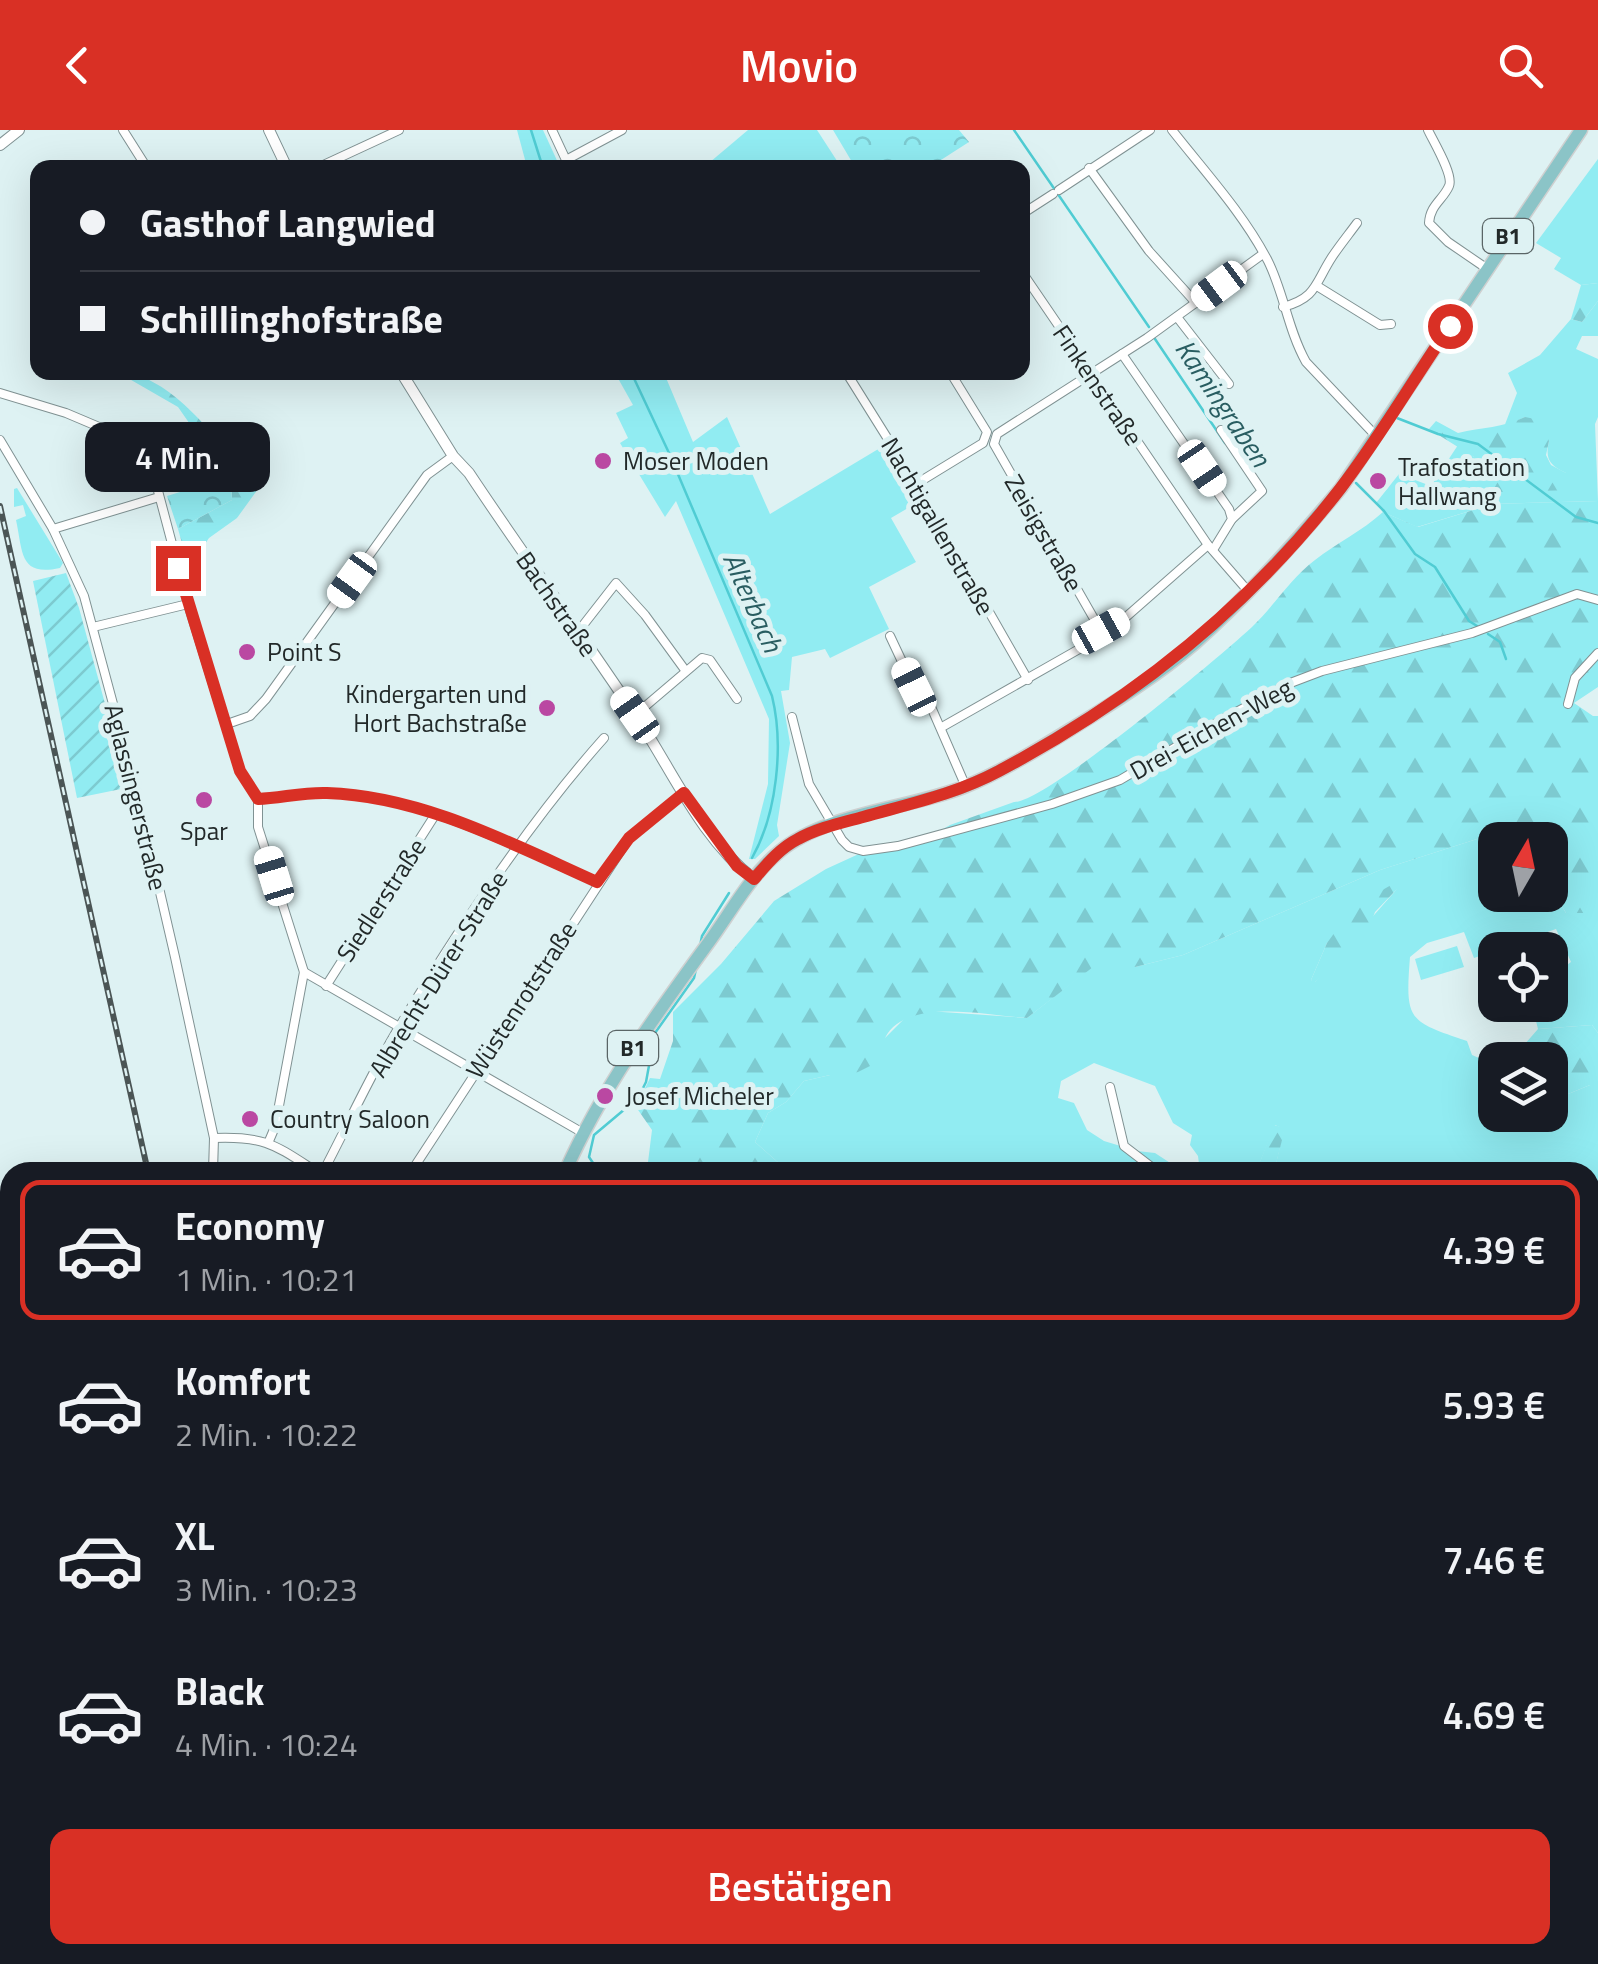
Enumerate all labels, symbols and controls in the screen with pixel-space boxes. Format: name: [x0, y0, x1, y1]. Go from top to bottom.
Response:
text: Movio: [740, 31, 858, 99]
icon: back: [50, 38, 105, 93]
icon: search: [1493, 38, 1548, 93]
text: Gasthof Langwied: [140, 194, 436, 252]
road number: B1: [1483, 219, 1533, 253]
car: [1186, 256, 1252, 316]
text: Schillinghofstraße: [140, 290, 443, 348]
route start: [1428, 304, 1473, 349]
street label: Finkenstraße: [1044, 317, 1152, 453]
water label: Kamingraben: [1165, 330, 1283, 476]
callout: 4 Min.: [86, 423, 270, 493]
street label: Nachtigallenstraße: [872, 430, 1004, 622]
text: 4 Min.: [135, 433, 220, 481]
car: [1173, 435, 1231, 501]
place label: Moser Moden: [623, 442, 769, 480]
place label: Trafostation Hallwang: [1398, 448, 1525, 515]
marker: Moser Moden: [592, 450, 614, 472]
street label: Zeisigstraße: [995, 467, 1093, 599]
marker: Trafostation Hallwang: [1367, 470, 1389, 492]
street label: Bachstraße: [507, 544, 607, 664]
water label: Alterbach: [712, 545, 795, 660]
route end: [156, 546, 201, 591]
car: [322, 547, 382, 613]
car: [1067, 603, 1135, 659]
place label: Point S: [267, 633, 342, 671]
marker: Point S: [236, 641, 258, 663]
car: [887, 653, 941, 721]
street label: Drei-Eichen-Weg: [1123, 668, 1299, 789]
place label: Kindergarten und Hort Bachstraße: [345, 675, 527, 742]
car: [606, 682, 664, 748]
marker: Kindergarten und Hort Bachstraße: [536, 697, 558, 719]
street label: Aglassingerstraße: [95, 700, 177, 894]
marker: Spar: [193, 789, 215, 811]
place label: Spar: [180, 812, 228, 850]
north arrow: [1478, 822, 1568, 912]
map controls: [1478, 822, 1568, 1132]
street label: Siedlerstraße: [327, 831, 435, 969]
car: [251, 843, 297, 909]
street label: Albrecht-Dürer-Straße: [359, 864, 517, 1084]
street label: Wüstenrotstraße: [456, 914, 586, 1086]
button: locate: [1478, 932, 1568, 1022]
road number: B1: [608, 1031, 658, 1065]
button: layers: [1478, 1042, 1568, 1132]
place label: Josef Micheler: [625, 1077, 774, 1115]
marker: Josef Micheler: [594, 1085, 616, 1107]
place label: Country Saloon: [270, 1100, 430, 1138]
marker: Country Saloon: [239, 1108, 261, 1130]
text: Economy: [175, 1197, 325, 1255]
icon: car: [55, 1205, 145, 1295]
text: 4.39 €: [1442, 1221, 1545, 1279]
text: 1 Min. · 10:21: [175, 1255, 358, 1303]
text: Komfort: [175, 1352, 311, 1410]
icon: car: [55, 1360, 145, 1450]
text: 5.93 €: [1442, 1376, 1545, 1434]
text: 2 Min. · 10:22: [175, 1410, 358, 1458]
text: XL: [175, 1507, 215, 1565]
icon: car: [55, 1515, 145, 1605]
text: 7.46 €: [1442, 1531, 1545, 1589]
text: 3 Min. · 10:23: [175, 1565, 358, 1613]
text: Black: [175, 1662, 264, 1720]
icon: car: [55, 1670, 145, 1760]
text: 4.69 €: [1442, 1686, 1545, 1744]
text: 4 Min. · 10:24: [175, 1720, 358, 1768]
button: Bestätigen: [50, 1829, 1550, 1944]

